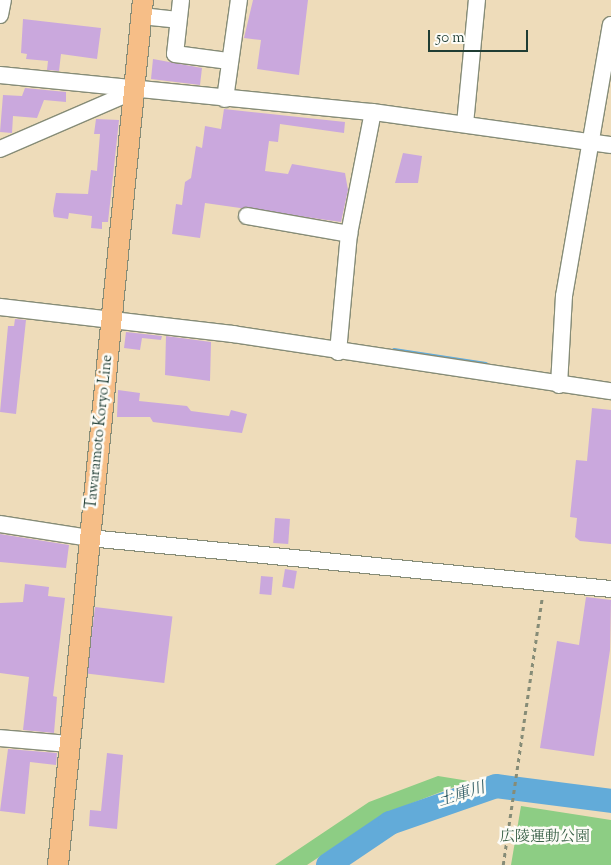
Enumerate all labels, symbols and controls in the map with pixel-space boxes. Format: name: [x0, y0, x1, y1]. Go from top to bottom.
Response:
scale bar: [431, 20, 531, 52]
text: 50 m: [436, 28, 465, 49]
street label: Tawaramoto Koryo Line: [83, 354, 117, 510]
water label: 土庫川: [436, 780, 488, 812]
park label: 広陵運動公園: [500, 829, 590, 847]

